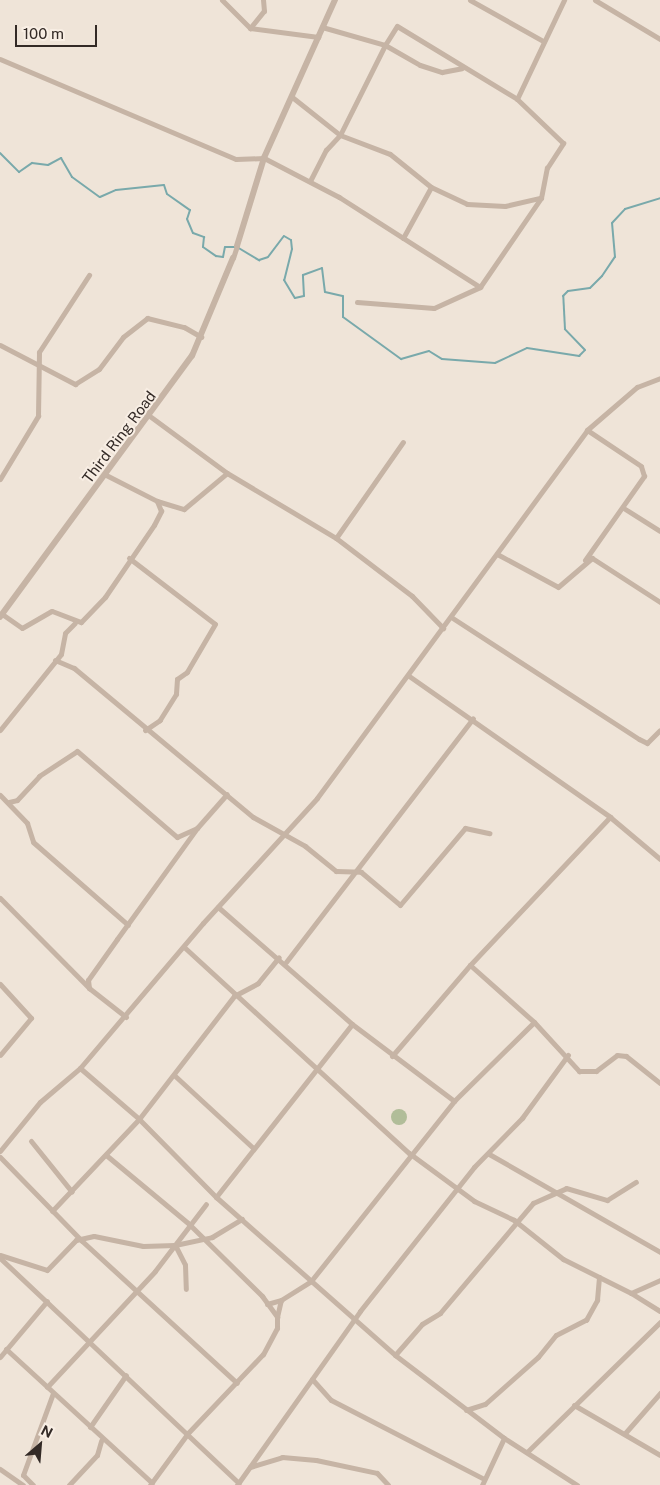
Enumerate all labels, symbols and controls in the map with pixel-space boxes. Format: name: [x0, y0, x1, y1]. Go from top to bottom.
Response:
scale bar: [18, 15, 100, 47]
text: 100 m: [23, 25, 64, 42]
street label: Third Ring Road: [78, 387, 160, 487]
north arrow: [15, 1420, 65, 1470]
text: N: [38, 1422, 55, 1441]

